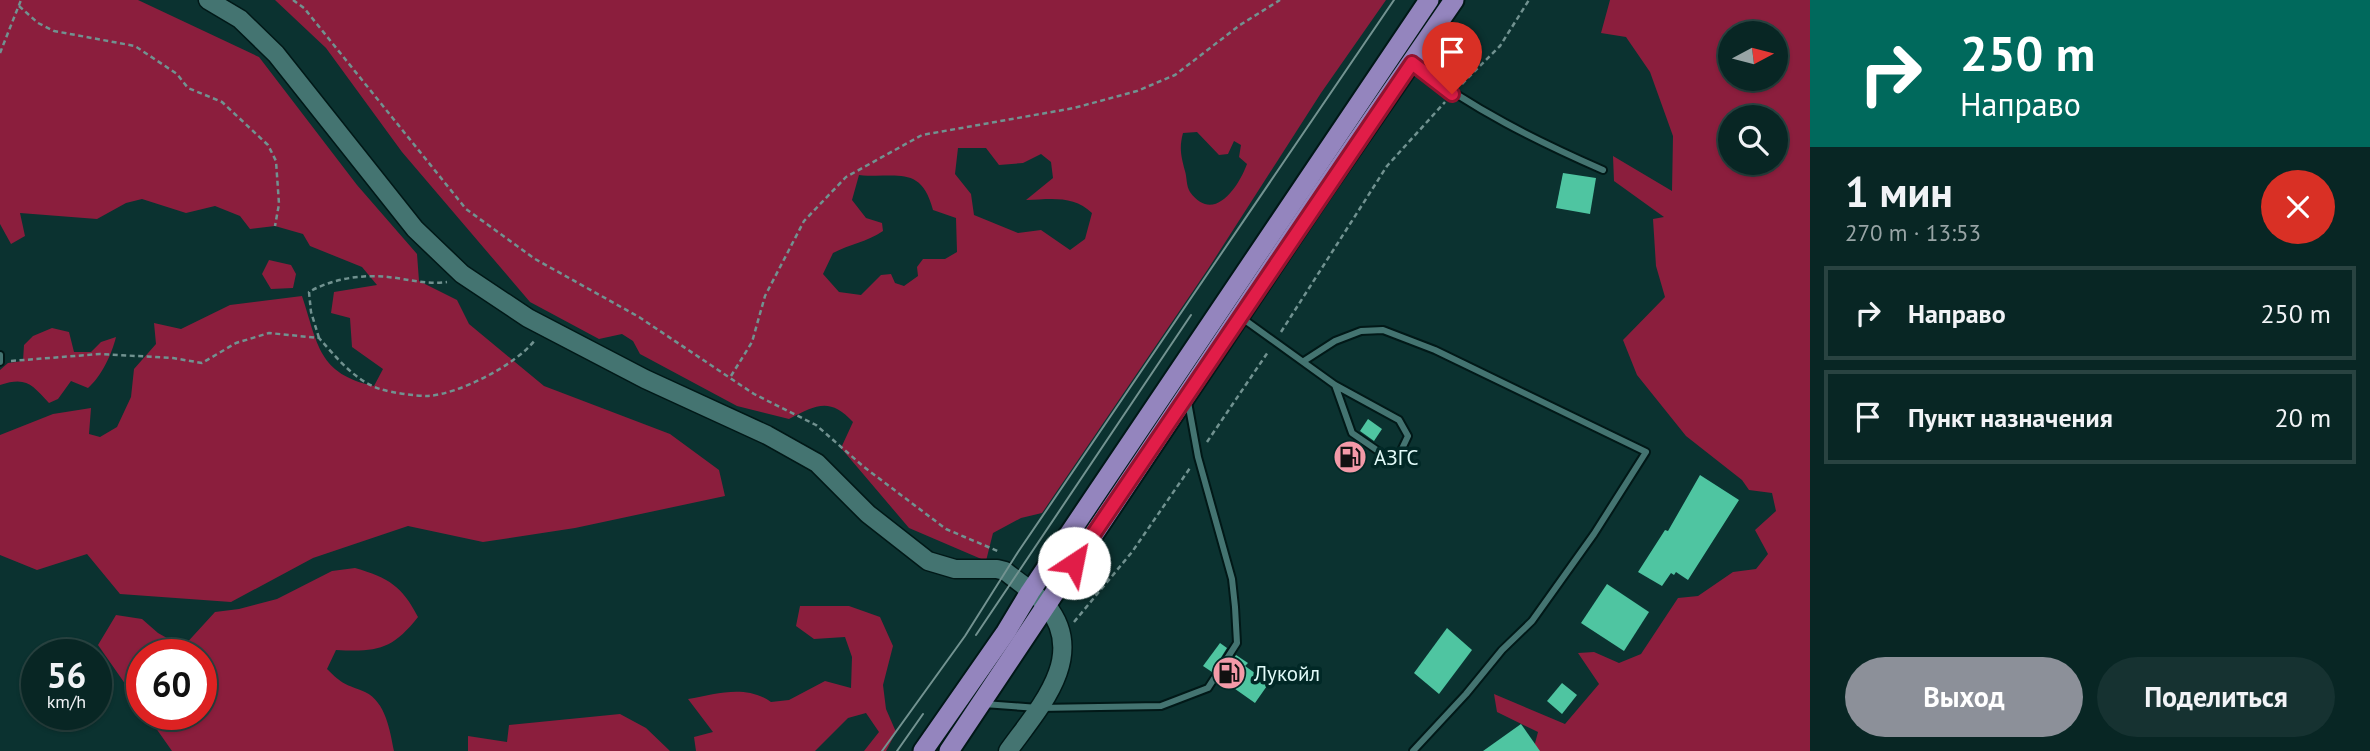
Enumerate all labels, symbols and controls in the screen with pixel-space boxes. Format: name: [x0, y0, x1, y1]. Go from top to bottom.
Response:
north arrow: [1718, 21, 1788, 91]
map controls: [1718, 21, 1788, 175]
text: 250 m: [1960, 21, 2095, 85]
pin: [1422, 22, 1482, 94]
icon: right: [1845, 28, 1936, 119]
icon: arrive: [1433, 33, 1471, 71]
text: Направо: [1960, 83, 2081, 125]
button: search: [1718, 105, 1788, 175]
text: 1 мин: [1845, 164, 1953, 219]
button: close: [2261, 170, 2335, 244]
text: 270 m · 13:53: [1845, 218, 1981, 247]
icon: right: [1849, 294, 1887, 332]
text: Направо: [1908, 297, 2006, 330]
text: 250 m: [2260, 297, 2331, 330]
icon: arrive: [1849, 398, 1887, 436]
text: Пункт назначения: [1908, 401, 2113, 434]
text: 20 m: [2275, 401, 2331, 434]
fuel station icon: АЗГС: [1331, 438, 1369, 476]
place label: АЗГС: [1374, 444, 1418, 471]
position arrow: [1037, 526, 1111, 600]
speed limit sign: 60: [126, 639, 217, 730]
text: 56: [47, 652, 86, 698]
fuel station icon: Лукойл: [1210, 654, 1248, 692]
button: Выход: [1845, 657, 2083, 737]
button: Поделиться: [2097, 657, 2335, 737]
place label: Лукойл: [1253, 660, 1320, 687]
text: km/h: [47, 690, 86, 713]

